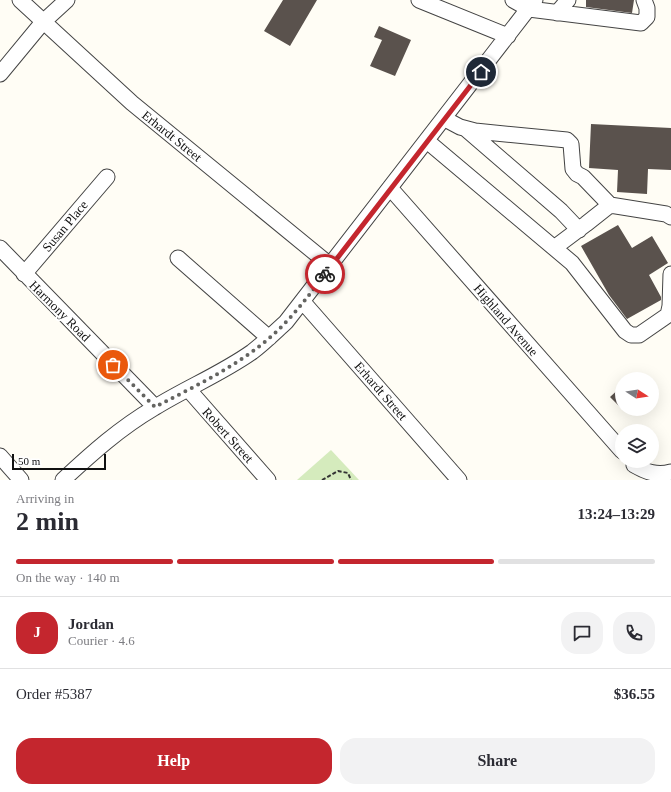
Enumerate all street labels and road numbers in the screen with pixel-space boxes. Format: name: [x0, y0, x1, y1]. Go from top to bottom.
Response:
street label: Erhardt Street: [139, 107, 205, 165]
street label: Susan Place: [39, 197, 91, 255]
street label: Harmony Road: [26, 277, 94, 345]
street label: Highland Avenue: [471, 281, 541, 359]
street label: Erhardt Street: [352, 359, 411, 424]
street label: Robert Street: [199, 404, 257, 466]

